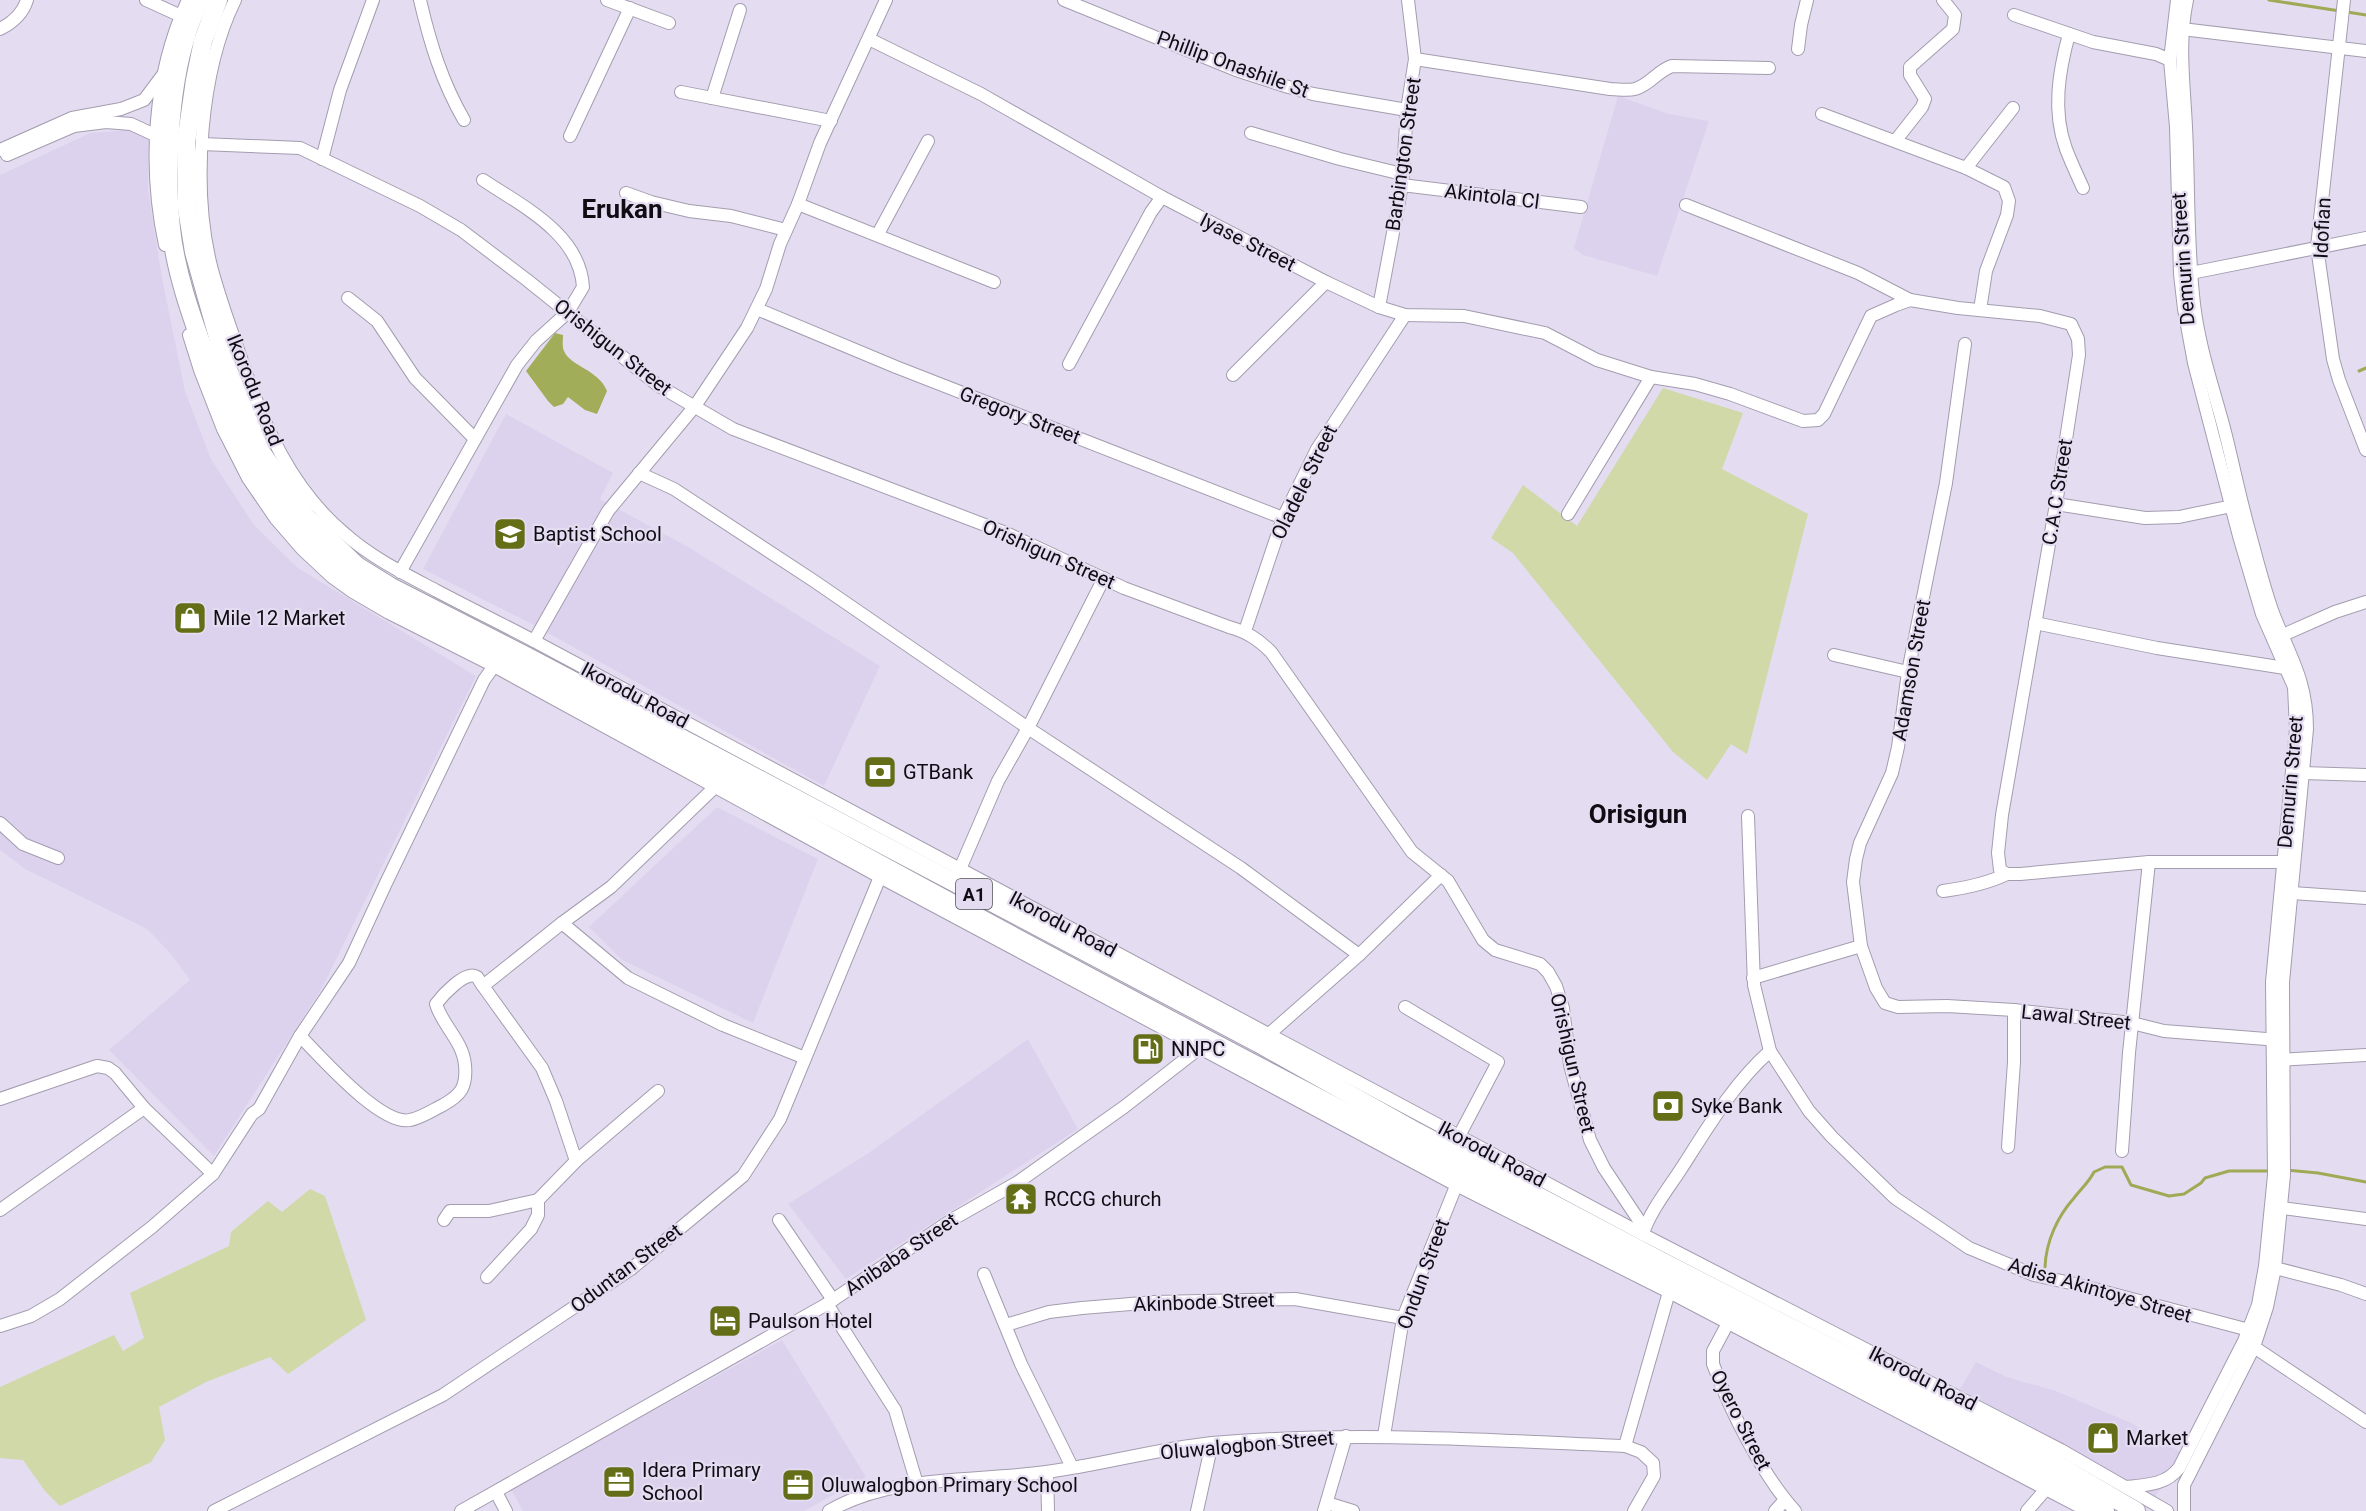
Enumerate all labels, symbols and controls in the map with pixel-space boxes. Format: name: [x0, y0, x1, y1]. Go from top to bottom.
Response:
street label: Phillip Onashile St: [1154, 25, 1312, 103]
street label: Barbington Street: [1380, 76, 1426, 232]
street label: Akintola Cl: [1443, 178, 1541, 214]
street label: Demurin Street: [2166, 192, 2200, 326]
district label: Erukan: [581, 194, 663, 224]
street label: Idofian: [2308, 197, 2336, 259]
street label: Iyase Street: [1196, 208, 1300, 276]
street label: Orishigun Street: [549, 294, 677, 400]
street label: Ikorodu Road: [222, 331, 288, 449]
street label: Gregory Street: [956, 381, 1084, 449]
street label: Oladele Street: [1266, 421, 1342, 543]
street label: C.A.C Street: [2037, 437, 2077, 547]
street label: Orishigun Street: [979, 514, 1119, 594]
school or university icon: Baptist School: [492, 516, 528, 552]
place label: Baptist School: [533, 522, 662, 546]
street label: Adamson Street: [1887, 597, 1935, 743]
shop icon: Mile 12 Market: [172, 600, 208, 636]
place label: Mile 12 Market: [213, 606, 345, 630]
street label: Ikorodu Road: [577, 657, 693, 733]
street label: Demurin Street: [2272, 715, 2308, 849]
bank icon: GTBank: [862, 754, 898, 790]
place label: GTBank: [903, 760, 974, 784]
district label: Orisigun: [1589, 799, 1687, 829]
road number: A1: [956, 879, 992, 909]
street label: Ikorodu Road: [1005, 886, 1121, 962]
street label: Orishigun Street: [1545, 991, 1601, 1135]
street label: Lawal Street: [2020, 999, 2132, 1035]
fuel station icon: NNPC: [1130, 1031, 1166, 1067]
place label: NNPC: [1171, 1037, 1225, 1061]
bank icon: Syke Bank: [1650, 1088, 1686, 1124]
place label: Syke Bank: [1691, 1094, 1783, 1118]
street label: Ikorodu Road: [1434, 1116, 1550, 1192]
temple icon: RCCG church: [1003, 1181, 1039, 1217]
place label: RCCG church: [1044, 1187, 1162, 1211]
street label: Anibaba Street: [840, 1207, 962, 1301]
street label: Ondun Street: [1392, 1215, 1454, 1333]
street label: Oduntan Street: [566, 1218, 686, 1318]
street label: Adisa Akintoye Street: [2006, 1252, 2194, 1328]
street label: Akinbode Street: [1133, 1288, 1275, 1316]
hotel icon: Paulson Hotel: [707, 1303, 743, 1339]
place label: Paulson Hotel: [748, 1309, 873, 1333]
street label: Ikorodu Road: [1865, 1340, 1981, 1416]
street label: Oyero Street: [1705, 1366, 1777, 1474]
shop icon: Market: [2085, 1420, 2121, 1456]
street label: Oluwalogbon Street: [1159, 1425, 1335, 1465]
place label: Market: [2126, 1426, 2188, 1450]
place label: Idera Primary School: [642, 1458, 761, 1505]
office icon: Idera Primary School: [601, 1464, 637, 1500]
office icon: Oluwalogbon Primary School: [780, 1467, 816, 1503]
place label: Oluwalogbon Primary School: [821, 1473, 1078, 1497]

